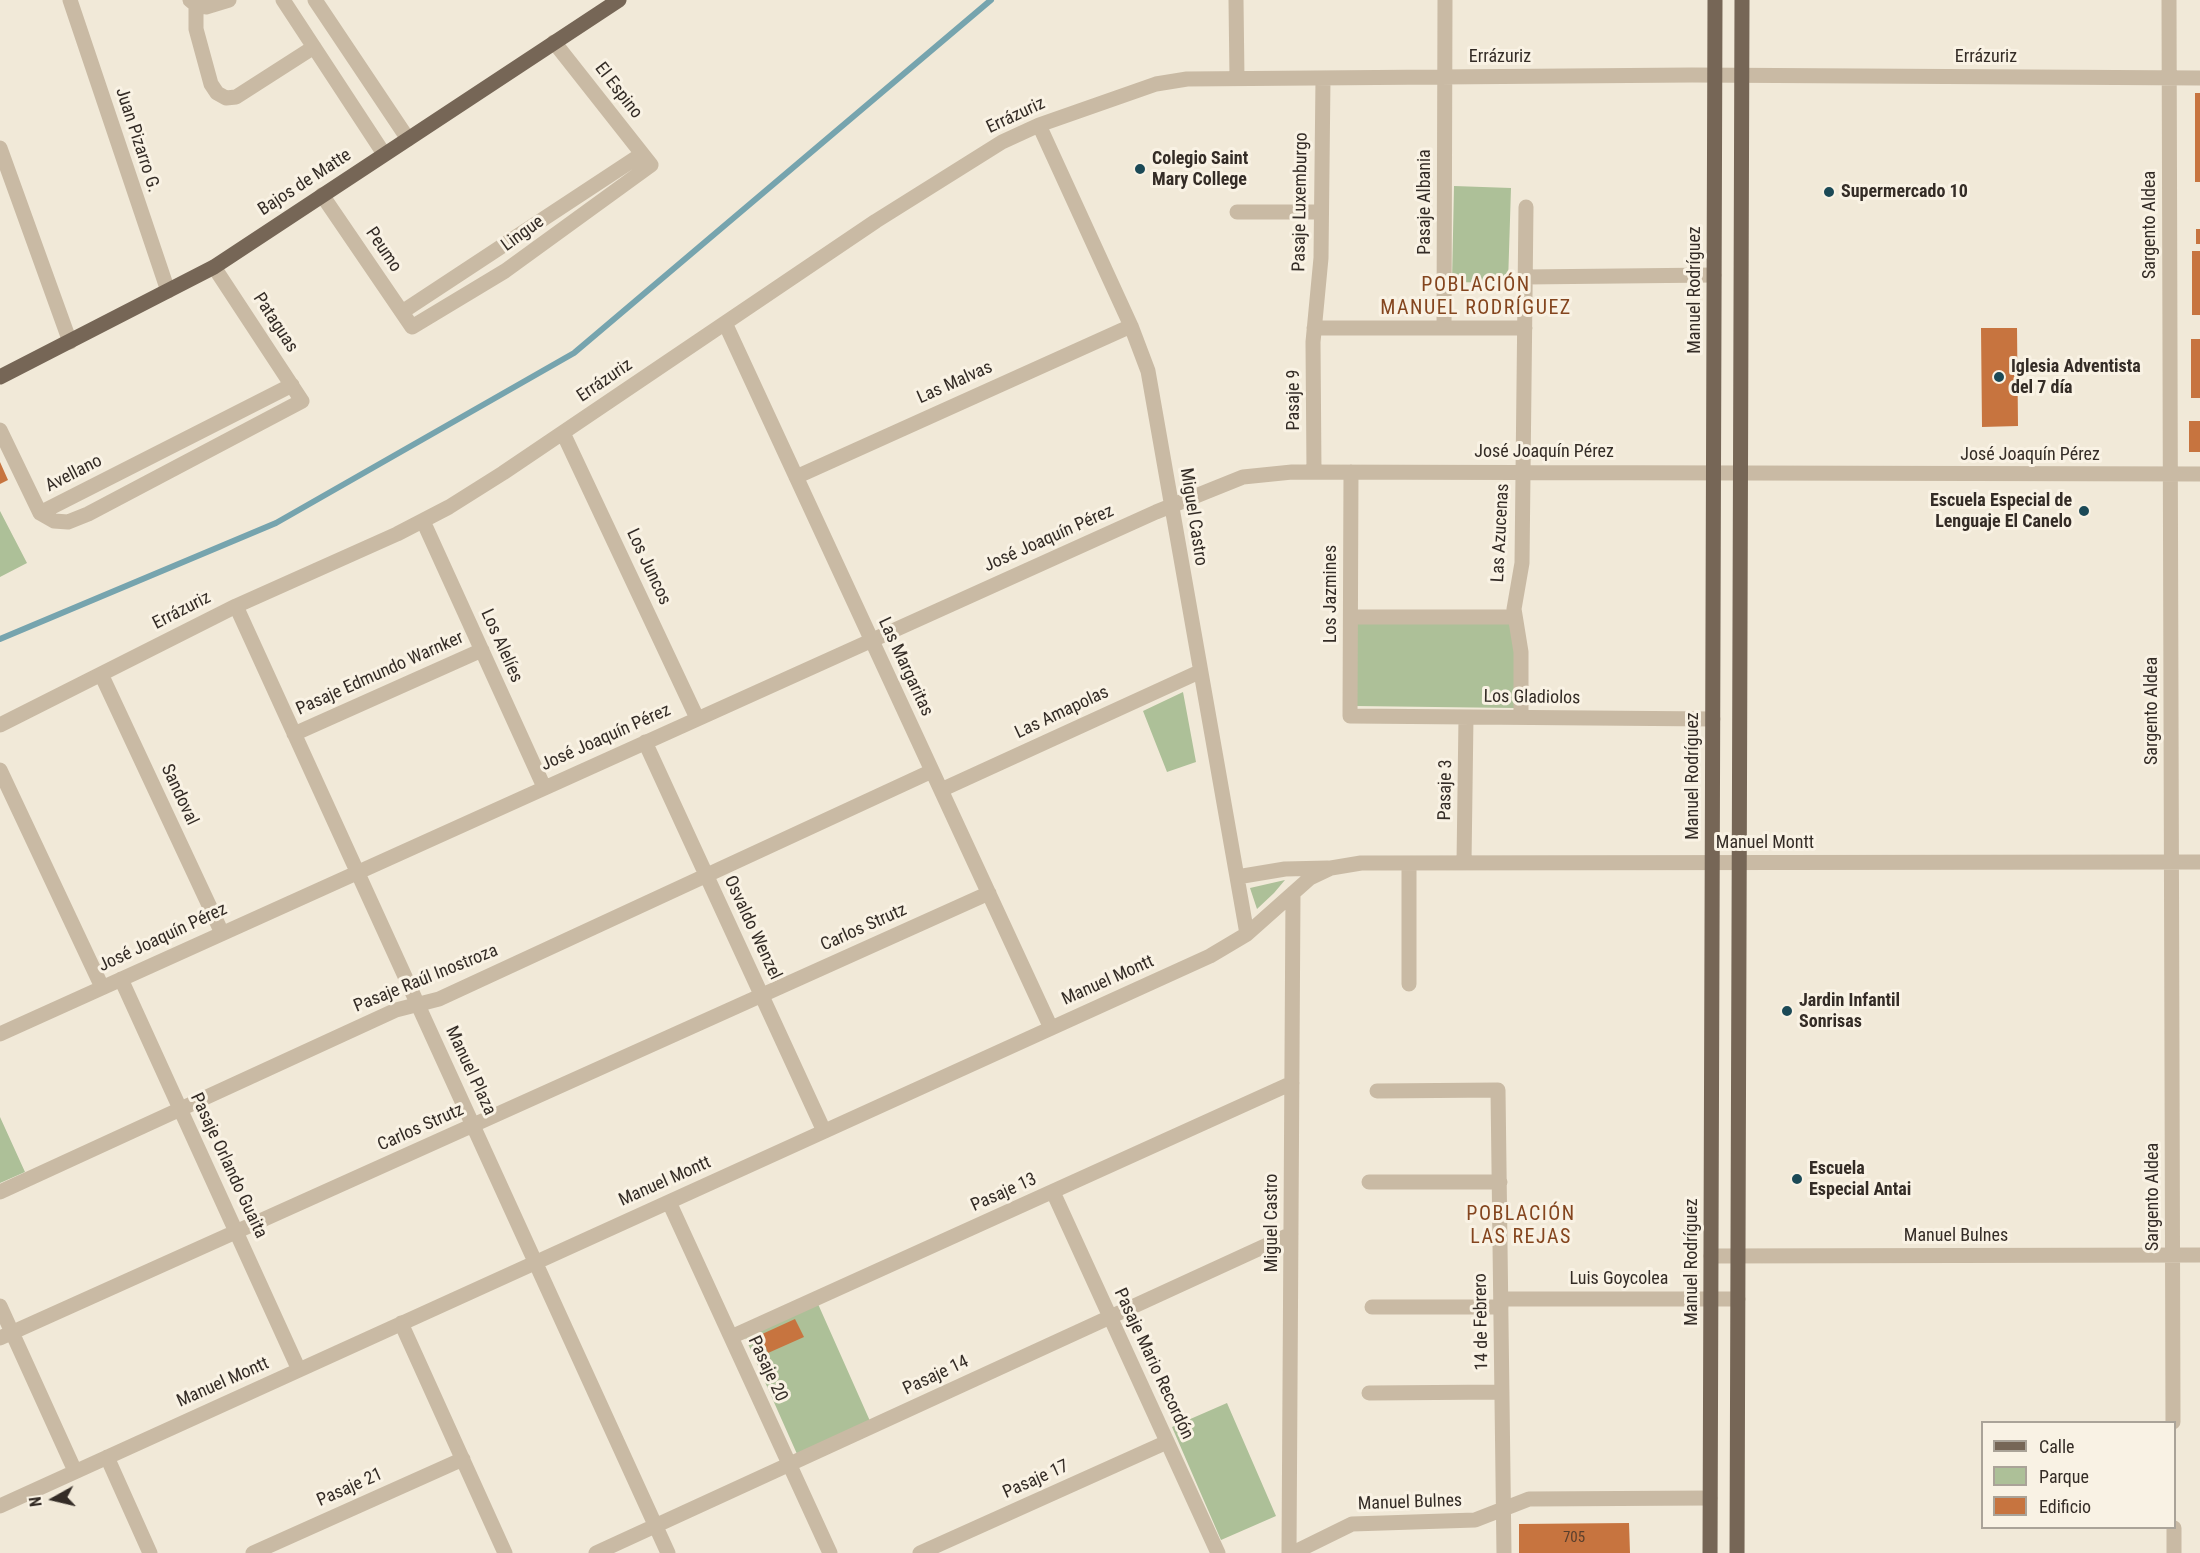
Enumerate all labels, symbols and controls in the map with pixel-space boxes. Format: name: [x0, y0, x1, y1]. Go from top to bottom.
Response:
street label: Errázuriz: [1469, 46, 1531, 68]
street label: Errázuriz: [1955, 46, 2017, 68]
street label: El Espino: [589, 59, 647, 123]
street label: Juan Pizarro G.: [110, 85, 164, 195]
street label: Errázuriz: [983, 93, 1049, 139]
street label: Pasaje Luxemburgo: [1289, 132, 1313, 272]
street label: Bajos de Matte: [254, 145, 356, 221]
place label: Colegio Saint Mary College: [1152, 148, 1248, 190]
street label: Pasaje Albania: [1414, 149, 1436, 255]
marker: Colegio Saint Mary College: [1133, 162, 1147, 176]
street label: Sargento Aldea: [2139, 171, 2161, 279]
place label: Supermercado 10: [1841, 181, 1968, 203]
marker: Supermercado 10: [1822, 185, 1836, 199]
street label: Lingue: [497, 211, 549, 257]
street label: Peumo: [360, 223, 406, 277]
street label: Manuel Rodríguez: [1684, 226, 1706, 354]
district label: POBLACIÓN MANUEL RODRÍGUEZ: [1380, 274, 1572, 321]
street label: Pataguas: [248, 289, 302, 357]
street label: Errázuriz: [573, 355, 637, 407]
place label: Iglesia Adventista del 7 día: [2011, 356, 2141, 398]
street label: Las Malvas: [914, 357, 996, 409]
street label: Pasaje 9: [1283, 370, 1305, 430]
marker: Iglesia Adventista del 7 día: [1992, 370, 2006, 384]
street label: José Joaquín Pérez: [1474, 441, 1614, 463]
street label: José Joaquín Pérez: [1960, 444, 2100, 466]
street label: Avellano: [42, 451, 106, 497]
street label: Miguel Castro: [1175, 467, 1211, 567]
street label: Las Azucenas: [1488, 483, 1514, 583]
place label: Escuela Especial de Lenguaje El Canelo: [1930, 490, 2072, 532]
street label: José Joaquín Pérez: [981, 501, 1117, 577]
marker: Escuela Especial de Lenguaje El Canelo: [2077, 504, 2091, 518]
street label: Los Juncos: [621, 525, 675, 609]
street label: Los Jazmines: [1320, 545, 1342, 643]
street label: Errázuriz: [149, 587, 215, 635]
street label: Los Alelíes: [475, 606, 527, 686]
street label: Las Margaritas: [873, 614, 937, 720]
street label: Pasaje Edmundo Warnker: [293, 627, 467, 721]
street label: Sargento Aldea: [2141, 657, 2163, 765]
street label: Las Amapolas: [1012, 682, 1112, 744]
street label: Los Gladiolos: [1483, 686, 1581, 710]
street label: José Joaquín Pérez: [538, 700, 674, 776]
street label: Manuel Rodríguez: [1682, 712, 1704, 840]
street label: Pasaje 3: [1435, 759, 1457, 821]
street label: Sandoval: [156, 761, 202, 829]
street label: Manuel Montt: [1716, 832, 1814, 854]
street label: Osvaldo Wenzel: [718, 873, 786, 983]
street label: José Joaquín Pérez: [95, 899, 231, 977]
street label: Carlos Strutz: [818, 899, 910, 957]
street label: Pasaje Raúl Inostroza: [351, 940, 501, 1018]
street label: Manuel Montt: [1059, 951, 1157, 1011]
place label: Jardin Infantil Sonrisas: [1799, 990, 1900, 1032]
marker: Jardin Infantil Sonrisas: [1780, 1004, 1794, 1018]
street label: Manuel Plaza: [440, 1023, 500, 1119]
street label: Pasaje Orlando Guaita: [185, 1090, 271, 1242]
street label: Carlos Strutz: [375, 1099, 467, 1157]
street label: Sargento Aldea: [2142, 1143, 2164, 1251]
street label: Manuel Montt: [616, 1152, 714, 1212]
place label: Escuela Especial Antai: [1809, 1158, 1911, 1200]
street label: Pasaje 13: [968, 1169, 1040, 1217]
marker: Escuela Especial Antai: [1790, 1172, 1804, 1186]
street label: Miguel Castro: [1261, 1174, 1283, 1272]
street label: Manuel Rodríguez: [1681, 1198, 1703, 1326]
district label: POBLACIÓN LAS REJAS: [1466, 1203, 1576, 1250]
street label: Manuel Bulnes: [1904, 1225, 2008, 1247]
street label: Luis Goycolea: [1570, 1268, 1668, 1290]
street label: 14 de Febrero: [1470, 1273, 1494, 1371]
street label: Pasaje Mario Recordón: [1108, 1285, 1198, 1443]
street label: Pasaje 20: [742, 1333, 792, 1405]
street label: Pasaje 14: [900, 1351, 972, 1401]
street label: Manuel Montt: [174, 1353, 272, 1413]
legend: [1981, 1421, 2176, 1529]
text: Calle: [2039, 1436, 2075, 1457]
street label: Pasaje 17: [1000, 1456, 1072, 1504]
street label: Pasaje 21: [314, 1464, 386, 1512]
text: Parque: [2039, 1466, 2089, 1487]
north arrow: [24, 1469, 84, 1529]
street label: Manuel Bulnes: [1357, 1490, 1463, 1516]
text: N: [26, 1495, 46, 1508]
text: Edificio: [2039, 1496, 2091, 1517]
house number: 705: [1563, 1529, 1585, 1547]

